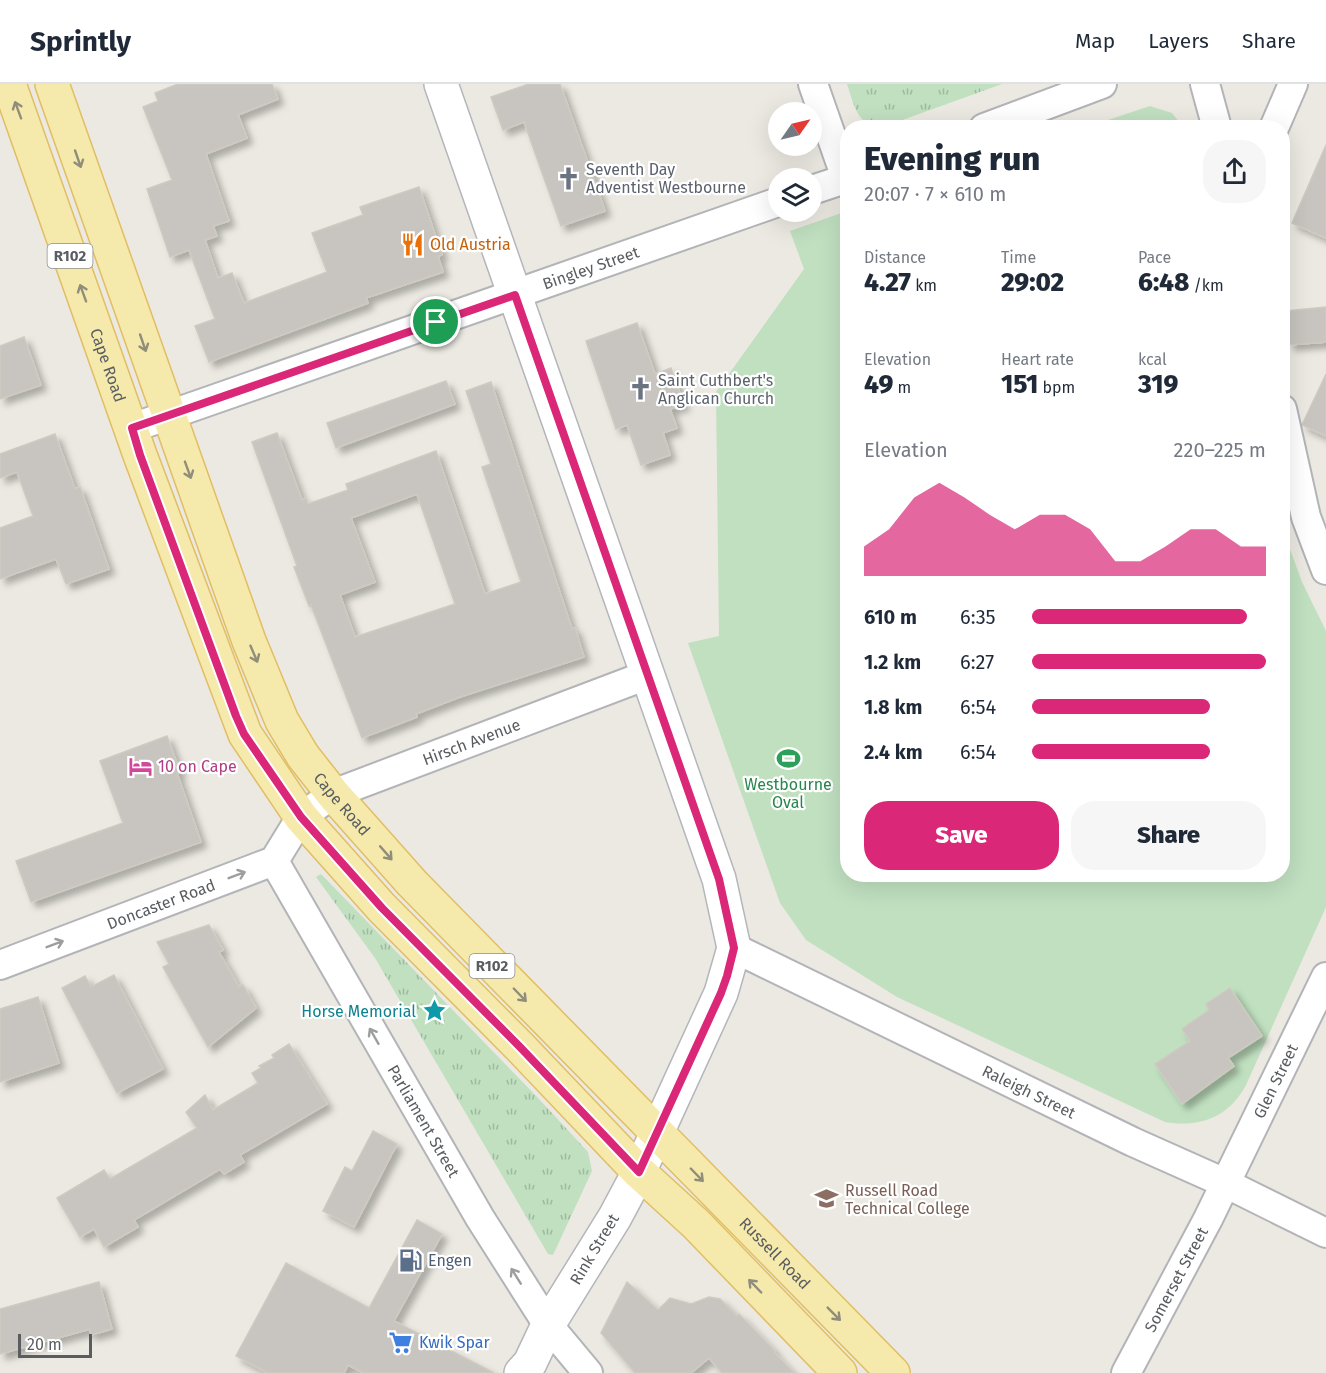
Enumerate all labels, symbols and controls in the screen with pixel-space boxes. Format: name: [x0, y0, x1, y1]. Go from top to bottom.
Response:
text: Sprintly: [30, 25, 131, 58]
text: Map: [1075, 28, 1115, 54]
text: Layers: [1148, 28, 1209, 54]
text: Share: [1242, 28, 1296, 54]
one-way arrow: [11, 101, 22, 120]
north arrow: [768, 102, 822, 156]
map controls: [768, 102, 822, 222]
text: Evening run: [864, 139, 1040, 179]
button: share: [1203, 140, 1266, 203]
one-way arrow: [74, 149, 85, 168]
place label: Seventh Day Adventist Westbourne: [586, 160, 746, 197]
church icon: Seventh Day Adventist Westbourne: [555, 165, 581, 191]
button: layers: [768, 168, 822, 222]
text: 20:07 · 7 × 610 m: [864, 182, 1006, 206]
restaurant icon: Old Austria: [399, 231, 425, 257]
place label: Old Austria: [430, 235, 511, 254]
street label: Bingley Street: [540, 242, 642, 294]
road number: R102: [48, 244, 92, 268]
text: Distance: [864, 248, 926, 267]
text: Time: [1001, 248, 1036, 267]
text: Pace: [1138, 248, 1171, 267]
text: 4.27: [864, 267, 911, 298]
text: 29:02: [1001, 267, 1064, 298]
text: 6:48: [1138, 267, 1189, 298]
text: km: [911, 276, 937, 295]
text: /km: [1189, 276, 1224, 295]
one-way arrow: [77, 285, 88, 303]
pin: [410, 296, 461, 347]
icon: arrive: [419, 305, 452, 338]
street label: Cape Road: [86, 326, 130, 405]
one-way arrow: [138, 333, 149, 352]
text: Elevation: [864, 350, 931, 369]
text: Heart rate: [1001, 350, 1074, 369]
text: kcal: [1138, 350, 1167, 369]
text: 49: [864, 369, 893, 400]
text: 151: [1001, 369, 1038, 400]
text: 319: [1138, 369, 1178, 400]
place label: Saint Cuthbert's Anglican Church: [658, 371, 774, 408]
church icon: Saint Cuthbert's Anglican Church: [627, 376, 653, 402]
text: m: [893, 378, 911, 397]
text: bpm: [1038, 378, 1075, 397]
text: Elevation: [864, 438, 948, 462]
text: 220–225 m: [1174, 438, 1266, 462]
one-way arrow: [183, 461, 194, 479]
text: 610 m: [864, 605, 917, 629]
text: 6:35: [960, 605, 996, 629]
one-way arrow: [249, 644, 260, 662]
text: 1.2 km: [864, 650, 921, 674]
text: 6:27: [960, 650, 994, 674]
text: 1.8 km: [864, 695, 922, 719]
text: 6:54: [960, 695, 996, 719]
street label: Hirsch Avenue: [420, 715, 523, 769]
text: 2.4 km: [864, 740, 923, 764]
text: 6:54: [960, 740, 996, 764]
sports icon: Westbourne Oval: [775, 746, 801, 772]
hotel icon: 10 on Cape: [127, 753, 153, 779]
place label: 10 on Cape: [158, 757, 237, 776]
street label: Cape Road: [310, 769, 374, 839]
place label: Westbourne Oval: [744, 775, 832, 812]
button: Save: [864, 801, 1059, 870]
button: Share: [1071, 801, 1266, 870]
one-way arrow: [379, 845, 393, 860]
one-way arrow: [227, 869, 246, 880]
street label: Doncaster Road: [104, 875, 218, 934]
one-way arrow: [45, 938, 63, 949]
road number: R102: [470, 954, 514, 978]
one-way arrow: [513, 987, 527, 1002]
place icon: Horse Memorial: [421, 998, 447, 1024]
place label: Horse Memorial: [301, 1002, 416, 1021]
one-way arrow: [367, 1027, 379, 1044]
street label: Glen Street: [1250, 1041, 1302, 1122]
street label: Raleigh Street: [979, 1061, 1079, 1123]
street label: Parliament Street: [384, 1062, 463, 1181]
one-way arrow: [690, 1167, 704, 1182]
place label: Russell Road Technical College: [845, 1181, 970, 1218]
school or university icon: Russell Road Technical College: [814, 1186, 840, 1212]
street label: Rink Street: [566, 1210, 623, 1288]
street label: Russell Road: [735, 1213, 814, 1293]
street label: Somerset Street: [1141, 1224, 1212, 1335]
fuel station icon: Engen: [397, 1247, 423, 1273]
place label: Engen: [428, 1251, 472, 1270]
one-way arrow: [509, 1268, 521, 1285]
one-way arrow: [748, 1278, 763, 1293]
one-way arrow: [827, 1306, 842, 1321]
supermarket icon: Kwik Spar: [388, 1329, 414, 1355]
scale bar: [18, 1331, 92, 1358]
place label: Kwik Spar: [419, 1333, 491, 1352]
text: 20 m: [27, 1335, 62, 1354]

